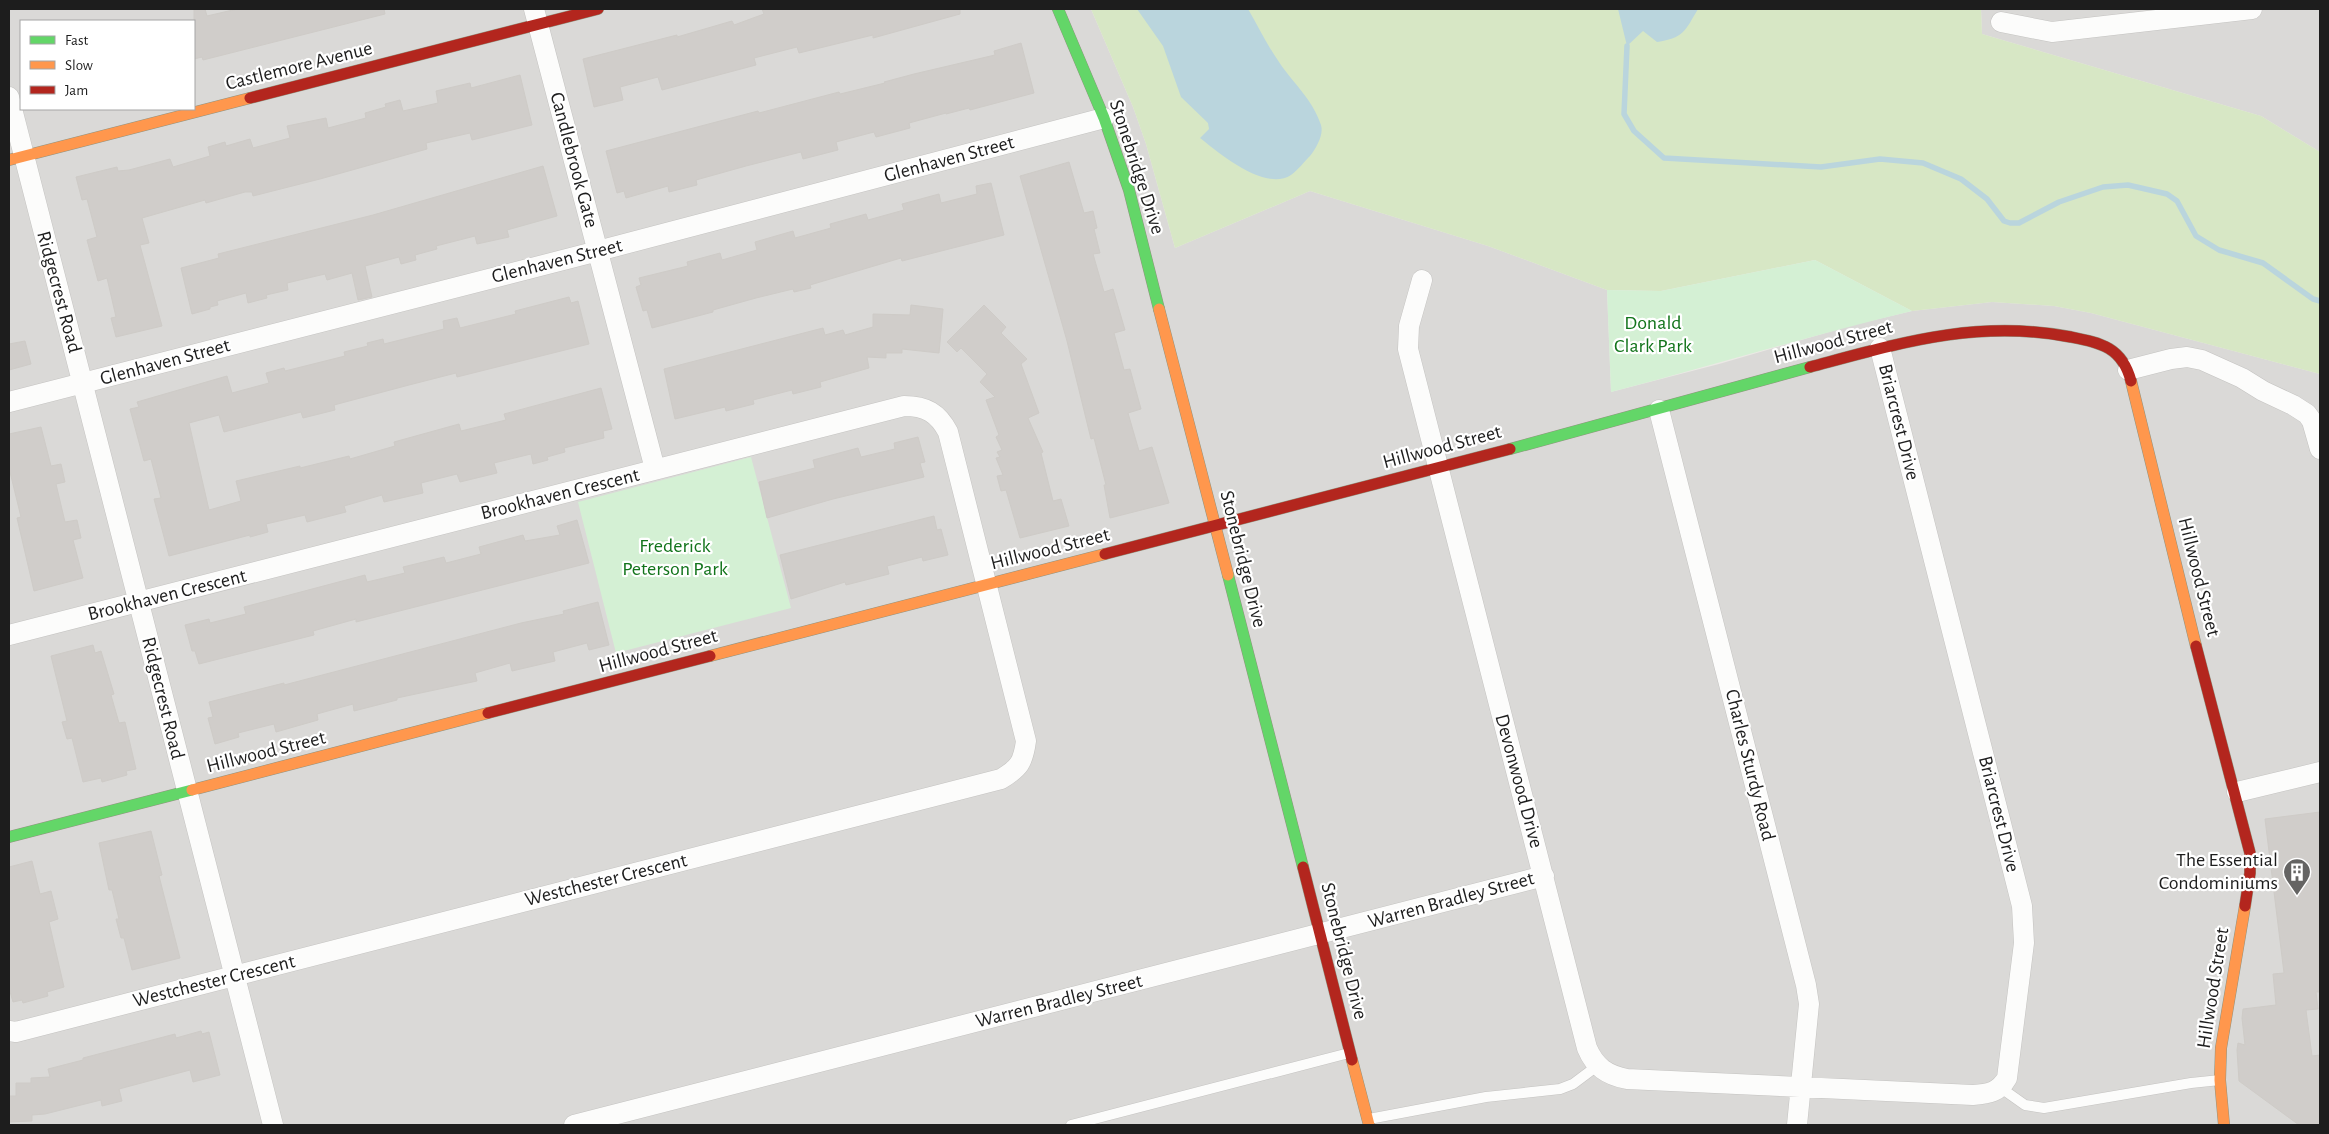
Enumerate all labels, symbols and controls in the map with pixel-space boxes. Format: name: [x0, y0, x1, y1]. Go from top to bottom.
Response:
legend: [20, 20, 195, 110]
text: Fast: [65, 33, 89, 48]
street label: Castlemore Avenue: [224, 38, 374, 94]
text: Slow: [65, 58, 93, 73]
text: Jam: [65, 83, 88, 98]
street label: Candlebrook Gate: [546, 90, 602, 230]
street label: Stonebridge Drive: [1106, 97, 1168, 237]
street label: Glenhaven Street: [882, 132, 1017, 186]
street label: Ridgecrest Road: [33, 229, 85, 355]
street label: Glenhaven Street: [490, 235, 625, 287]
park label: Donald Clark Park: [1614, 313, 1692, 356]
street label: Hillwood Street: [1772, 316, 1895, 367]
street label: Glenhaven Street: [98, 335, 233, 389]
street label: Briarcrest Drive: [1875, 362, 1923, 482]
street label: Hillwood Street: [1381, 421, 1504, 472]
street label: Brookhaven Crescent: [479, 464, 642, 523]
street label: Stonebridge Drive: [1216, 489, 1270, 629]
street label: Hillwood Street: [2175, 515, 2224, 639]
street label: Hillwood Street: [988, 524, 1112, 573]
park label: Frederick Peterson Park: [622, 536, 728, 579]
street label: Brookhaven Crescent: [86, 565, 249, 624]
street label: Hillwood Street: [597, 625, 720, 676]
street label: Ridgecrest Road: [138, 635, 188, 761]
street label: Charles Sturdy Road: [1721, 687, 1779, 843]
street label: Devonwood Drive: [1491, 712, 1547, 850]
street label: Hillwood Street: [204, 727, 328, 776]
street label: Briarcrest Drive: [1975, 754, 2023, 874]
street label: Westchester Crescent: [523, 850, 690, 910]
place label: The Essential Condominiums: [2159, 850, 2278, 893]
building icon: The Essential Condominiums: [2282, 857, 2312, 896]
street label: Warren Bradley Street: [1366, 868, 1537, 932]
street label: Stonebridge Drive: [1317, 881, 1371, 1021]
street label: Hillwood Street: [2194, 926, 2233, 1050]
street label: Westchester Crescent: [131, 951, 298, 1011]
street label: Warren Bradley Street: [974, 970, 1145, 1031]

